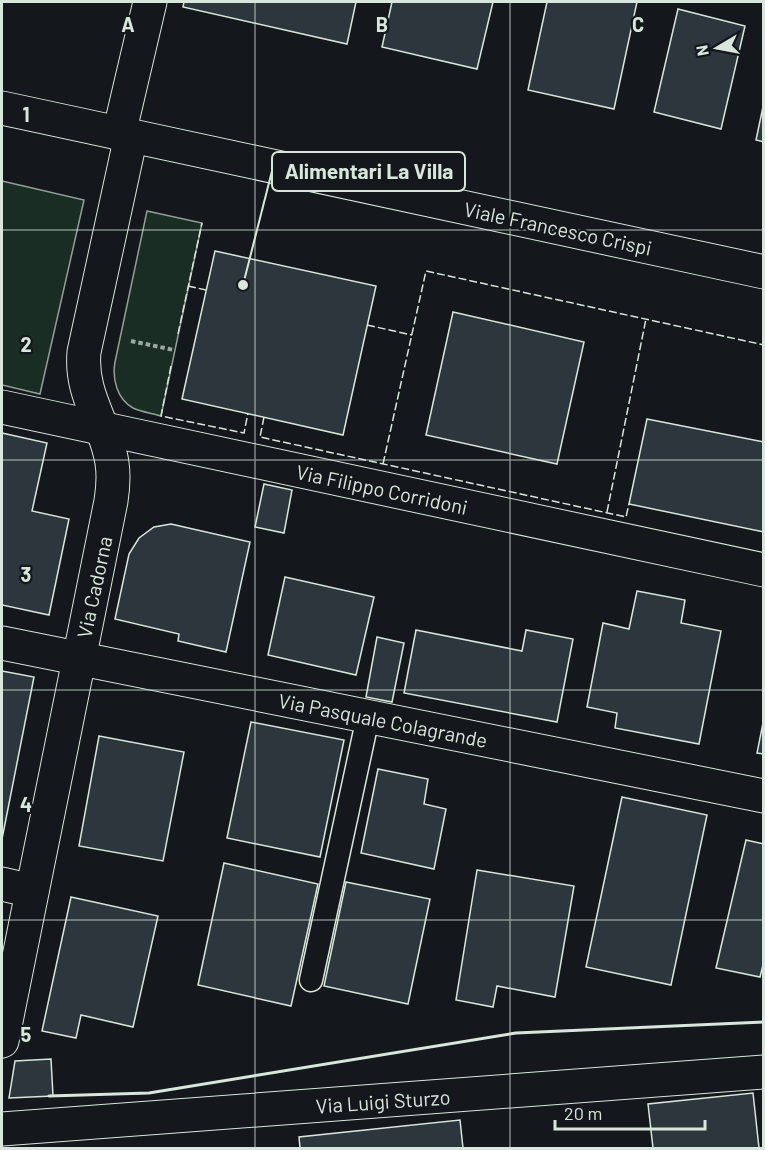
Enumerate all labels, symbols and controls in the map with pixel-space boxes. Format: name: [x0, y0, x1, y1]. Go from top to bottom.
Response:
text: A: [121, 12, 135, 36]
text: B: [376, 12, 388, 36]
text: C: [632, 12, 644, 36]
north arrow: [687, 18, 747, 78]
text: N: [691, 44, 712, 58]
text: 1: [22, 102, 30, 126]
callout: Alimentari La Villa: [272, 152, 465, 191]
text: Alimentari La Villa: [285, 158, 453, 183]
street label: Viale Francesco Crispi: [462, 196, 654, 260]
text: 2: [20, 332, 32, 356]
street label: Via Filippo Corridoni: [294, 459, 470, 519]
street label: Via Cadorna: [72, 534, 116, 640]
text: 3: [21, 562, 31, 586]
street label: Via Pasquale Colagrande: [277, 688, 489, 752]
text: 4: [20, 792, 32, 816]
text: 5: [21, 1022, 32, 1046]
street label: Via Luigi Sturzo: [315, 1084, 451, 1118]
scale bar: [555, 1093, 705, 1131]
text: 20 m: [564, 1102, 602, 1124]

